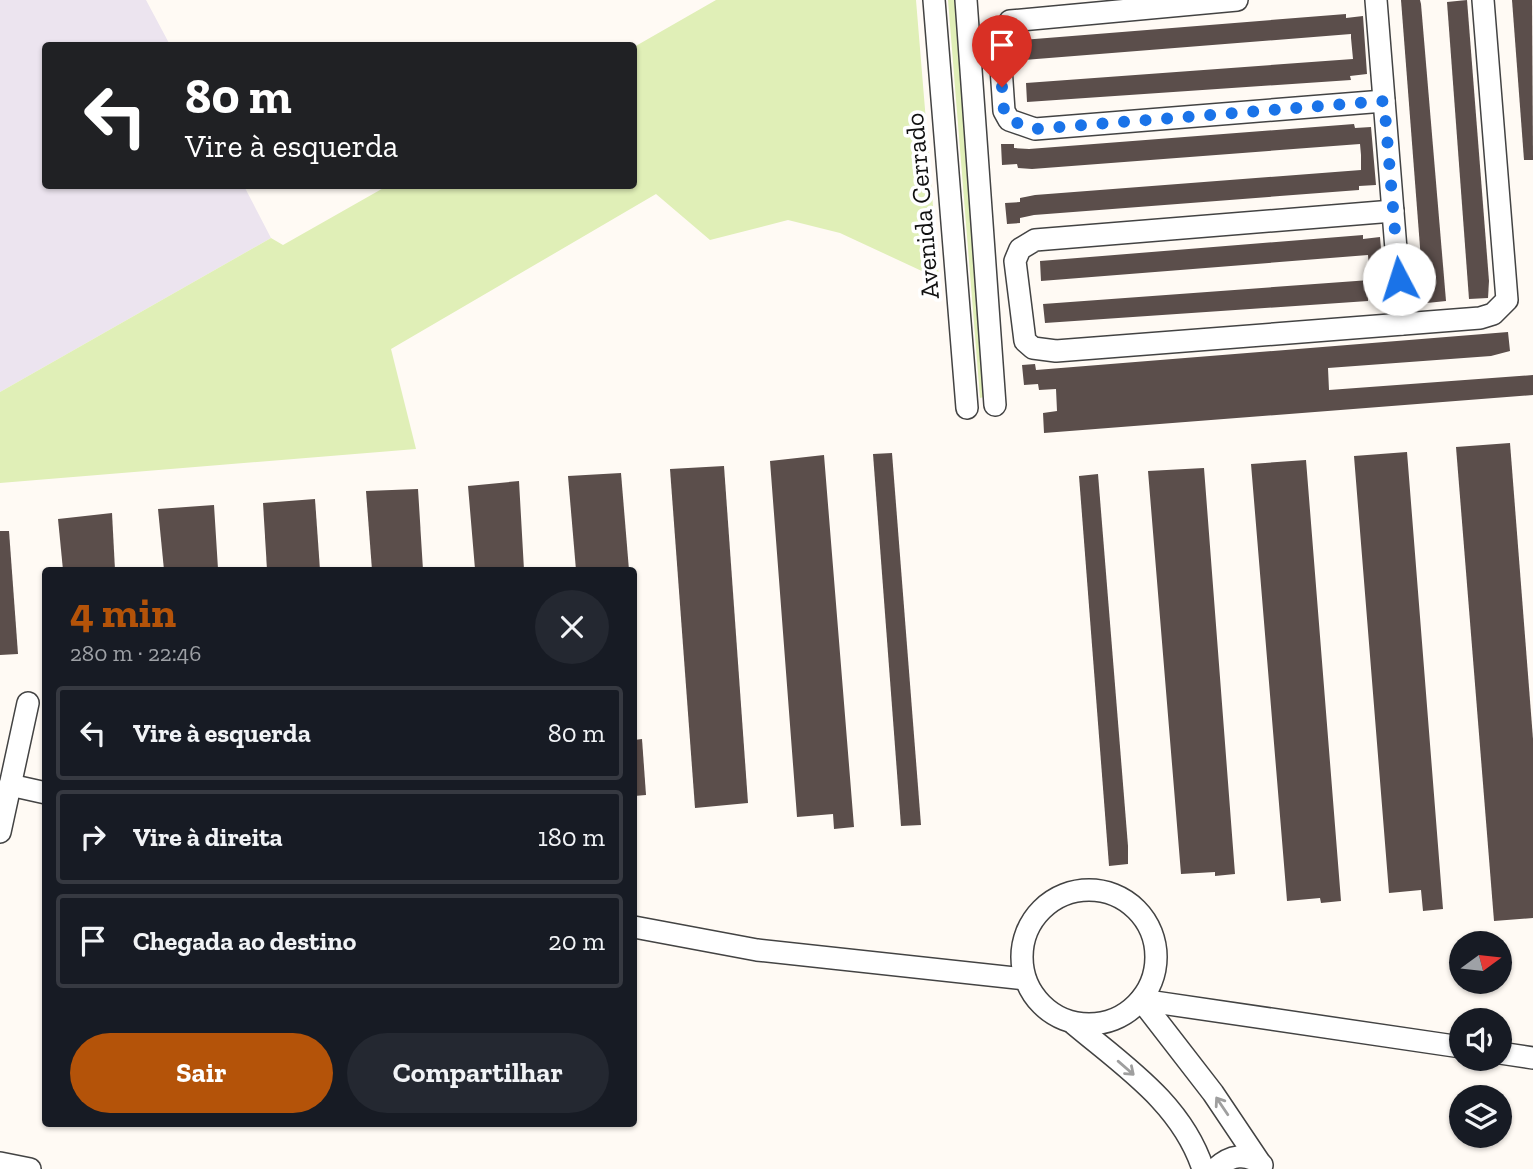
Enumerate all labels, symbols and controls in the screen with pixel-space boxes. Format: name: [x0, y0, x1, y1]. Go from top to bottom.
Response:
pin: [972, 15, 1032, 87]
icon: arrive: [983, 26, 1021, 64]
text: 80 m: [185, 67, 292, 126]
icon: left: [70, 70, 161, 161]
street label: Avenida Cerrado: [898, 112, 946, 300]
text: Vire à esquerda: [185, 127, 398, 165]
position arrow: [1362, 242, 1436, 316]
text: 4 min: [70, 587, 176, 638]
button: close: [535, 590, 609, 664]
text: 280 m · 22:46: [70, 639, 201, 667]
icon: left: [74, 714, 112, 752]
text: Vire à esquerda: [133, 717, 311, 749]
text: 80 m: [548, 717, 605, 749]
icon: right: [74, 818, 112, 856]
text: Vire à direita: [133, 821, 283, 853]
text: 180 m: [538, 821, 605, 853]
icon: arrive: [74, 922, 112, 960]
text: Chegada ao destino: [133, 925, 356, 957]
text: 20 m: [548, 925, 605, 957]
north arrow: [1449, 931, 1512, 994]
map controls: [1449, 931, 1512, 1148]
button: sound: [1449, 1008, 1512, 1071]
button: Sair: [70, 1033, 333, 1113]
button: Compartilhar: [347, 1033, 609, 1113]
one-way arrow: [1117, 1060, 1135, 1076]
button: layers: [1449, 1085, 1512, 1148]
one-way arrow: [1215, 1097, 1229, 1116]

